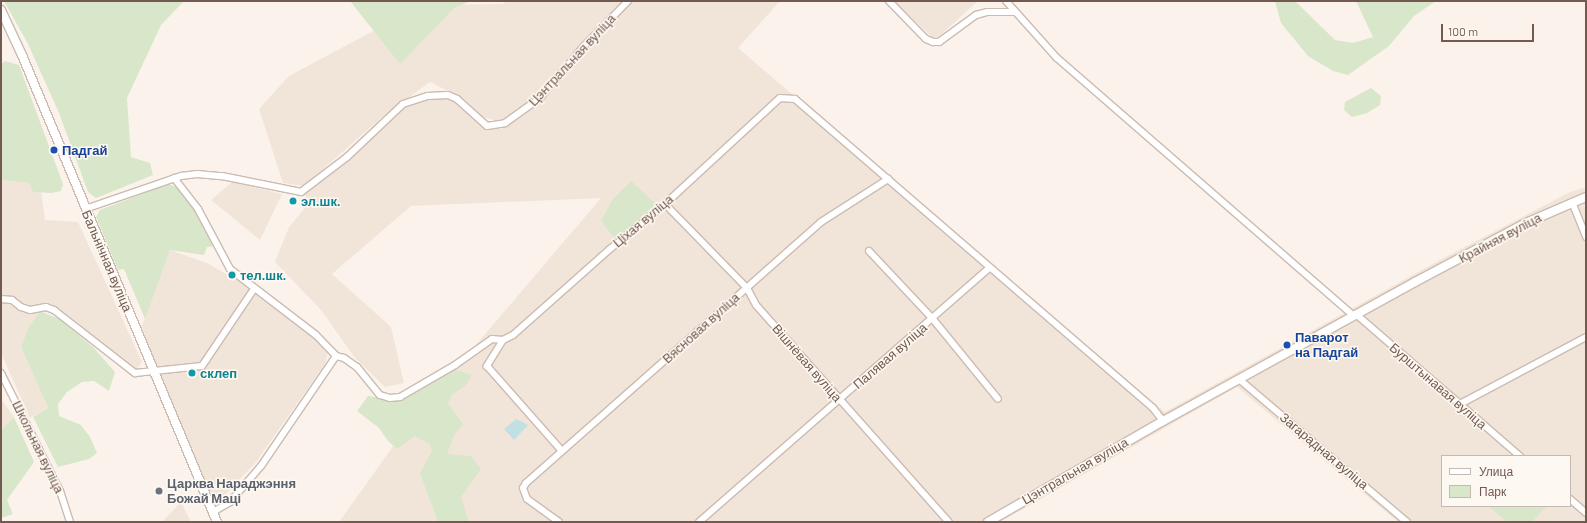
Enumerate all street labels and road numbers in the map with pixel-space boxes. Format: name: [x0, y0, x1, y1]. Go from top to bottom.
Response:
street label: Цэнтральная вуліца: [525, 11, 619, 109]
street label: Ціхая вуліца: [610, 191, 676, 251]
street label: Бальнічная вуліца: [79, 208, 135, 314]
street label: Крайняя вуліца: [1456, 210, 1544, 266]
street label: Вясновая вуліца: [659, 289, 743, 367]
street label: Палявая вуліца: [850, 320, 930, 392]
street label: Вішнёвая вуліца: [769, 321, 845, 405]
street label: Бурштынавая вуліца: [1386, 340, 1490, 432]
street label: Школьная вуліца: [9, 398, 67, 496]
street label: Загарадная вуліца: [1277, 409, 1371, 493]
street label: Цэнтральная вуліца: [1019, 434, 1131, 508]

